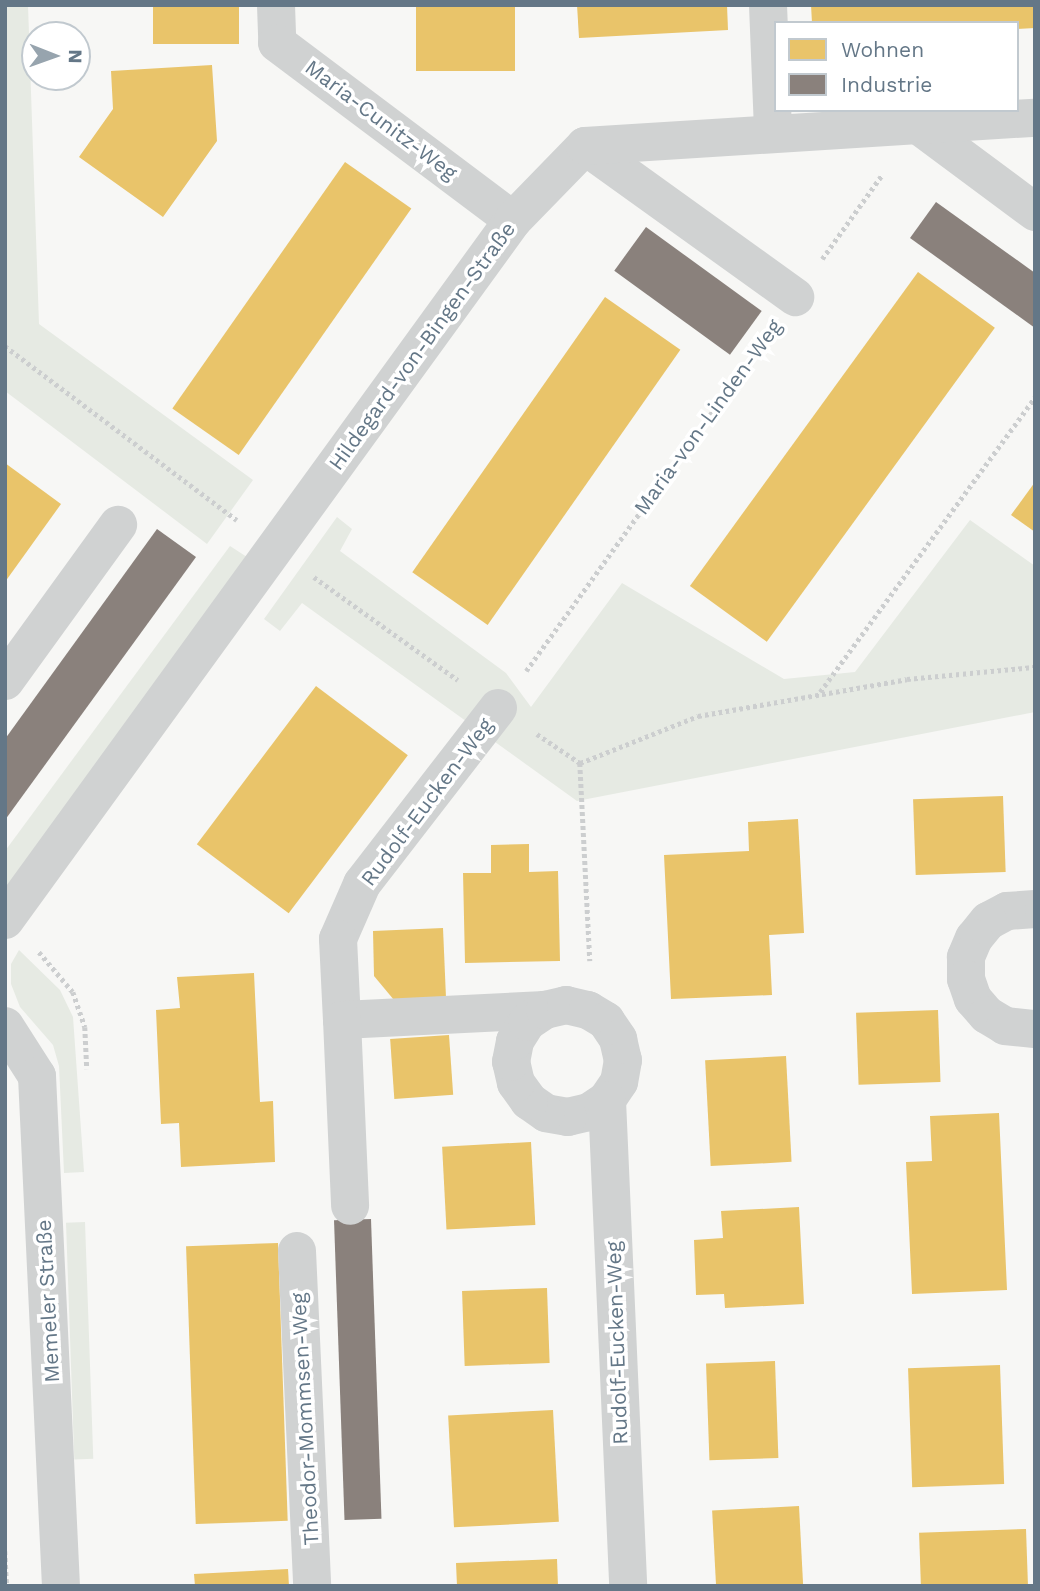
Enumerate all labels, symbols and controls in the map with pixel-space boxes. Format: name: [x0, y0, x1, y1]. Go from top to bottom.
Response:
north arrow: [21, 21, 91, 91]
legend: [774, 21, 1019, 112]
text: Wohnen: [841, 37, 924, 62]
text: N: [64, 49, 87, 64]
street label: Maria-Cunitz-Weg: [300, 55, 462, 185]
text: Industrie: [841, 72, 932, 97]
street label: Hildegard-von-Bingen-Straße: [323, 217, 521, 475]
street label: Maria-von-Linden-Weg: [629, 315, 787, 519]
street label: Rudolf-Eucken-Weg: [356, 713, 498, 891]
street label: Memeler Straße: [31, 1219, 65, 1383]
street label: Rudolf-Eucken-Weg: [601, 1241, 633, 1445]
street label: Theodor-Mommsen-Weg: [286, 1292, 324, 1546]

